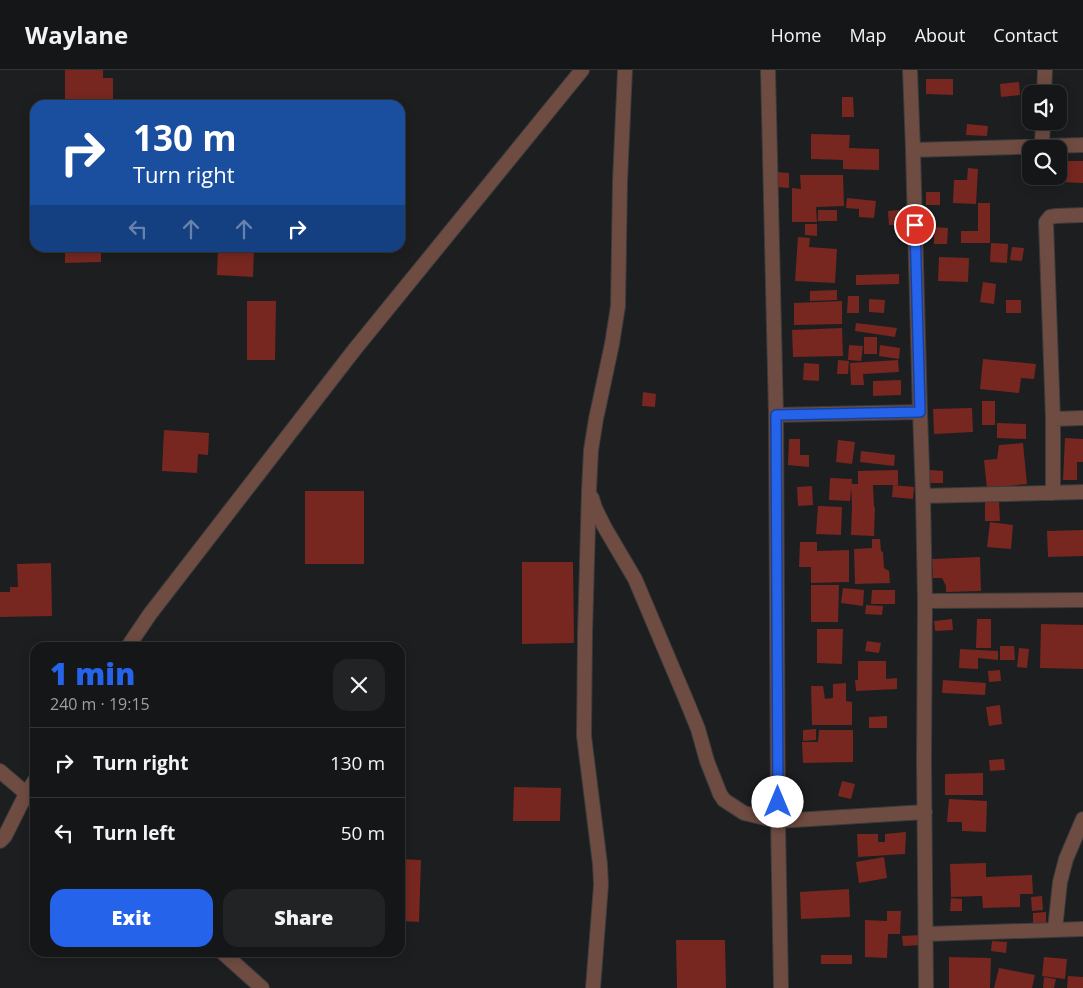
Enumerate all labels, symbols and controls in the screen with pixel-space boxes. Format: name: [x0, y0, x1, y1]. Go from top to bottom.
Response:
text: Waylane: [25, 18, 128, 51]
text: Home: [771, 23, 821, 47]
text: Map: [849, 23, 887, 47]
text: About: [915, 23, 965, 47]
text: Contact: [993, 23, 1058, 47]
map controls: [1022, 85, 1067, 185]
button: sound: [1022, 85, 1067, 130]
text: 130 m: [133, 114, 237, 161]
icon: right: [50, 120, 115, 185]
button: search: [1022, 140, 1067, 185]
text: Turn right: [133, 159, 235, 189]
pin: [894, 204, 936, 246]
icon: arrive: [901, 211, 929, 239]
icon: left: [124, 215, 152, 243]
icon: ahead: [177, 215, 205, 243]
icon: ahead: [230, 215, 258, 243]
icon: right: [283, 215, 311, 243]
text: 1 min: [50, 653, 135, 694]
button: close: [333, 659, 385, 711]
text: 240 m · 19:15: [50, 693, 150, 715]
icon: right: [50, 749, 78, 777]
text: Turn right: [93, 750, 188, 776]
text: 130 m: [330, 750, 385, 776]
position arrow: [751, 775, 803, 827]
icon: left: [50, 819, 78, 847]
text: Turn left: [93, 820, 175, 846]
text: 50 m: [341, 820, 385, 846]
button: Exit: [50, 889, 213, 947]
button: Share: [223, 889, 385, 947]

